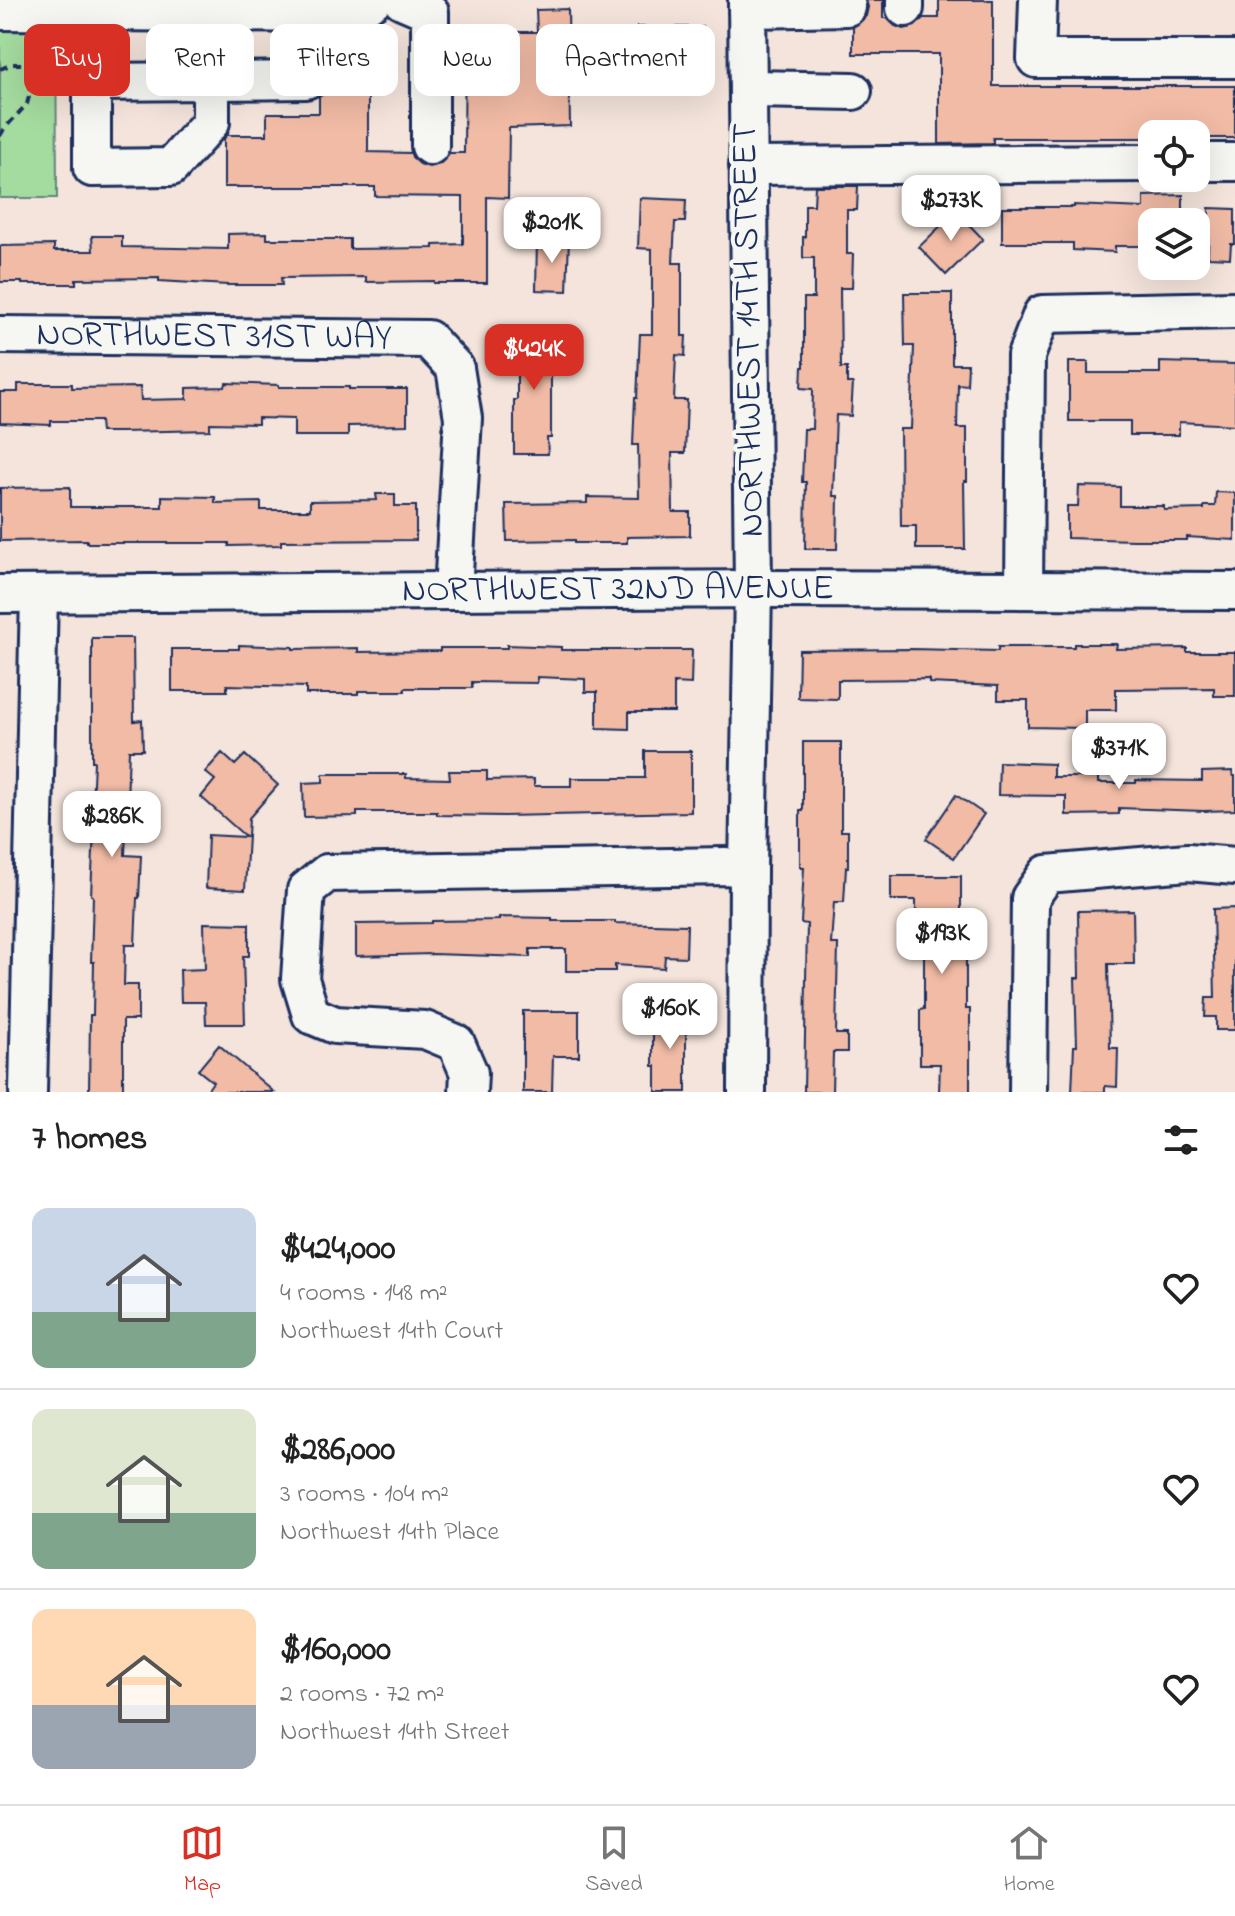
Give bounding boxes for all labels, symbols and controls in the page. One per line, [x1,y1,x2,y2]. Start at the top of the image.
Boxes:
chip: Buy [24,24,130,96]
chip: Rent [146,24,254,96]
chip: Filters [270,24,398,96]
chip: New [414,24,520,96]
chip: Apartment [536,24,715,96]
map controls [1138,120,1210,280]
button: locate [1138,120,1210,192]
street label: NORTHWEST 14TH STREET [720,122,780,538]
pin: $273K [895,175,1007,243]
text: $273K [920,182,982,220]
pin: $201K [496,197,608,265]
text: $201K [522,204,582,242]
button: layers [1138,208,1210,280]
street label: NORTHWEST 31ST WAY [36,309,392,365]
pin: $424K [478,324,590,392]
text: $424K [503,331,565,369]
street label: NORTHWEST 32ND AVENUE [402,562,834,618]
pin: $371K [1063,723,1175,791]
text: $371K [1090,730,1148,768]
pin: $286K [56,791,168,859]
text: $286K [81,798,143,836]
pin: $193K [886,908,998,976]
text: $193K [914,915,970,953]
pin: $160K [614,983,726,1051]
text: $160K [640,990,700,1028]
text: 7 homes [32,1115,147,1165]
icon: filters [1159,1118,1203,1162]
text: $424,000 [280,1225,395,1275]
icon: home [96,1240,192,1336]
icon: heart [1159,1266,1203,1310]
text: 4 rooms · 148 m² [280,1275,447,1313]
text: Northwest 14th Court [280,1313,503,1351]
text: $286,000 [280,1426,395,1476]
icon: home [96,1441,192,1537]
icon: heart [1159,1467,1203,1511]
text: 3 rooms · 104 m² [280,1476,449,1514]
text: Northwest 14th Place [280,1514,499,1552]
text: $160,000 [280,1626,391,1676]
icon: home [96,1641,192,1737]
icon: heart [1159,1667,1203,1711]
text: 2 rooms · 72 m² [280,1676,445,1714]
text: Northwest 14th Street [280,1714,509,1752]
tab: Map [180,1821,224,1901]
tab: Saved [585,1821,643,1901]
tab: Home [1003,1821,1055,1901]

